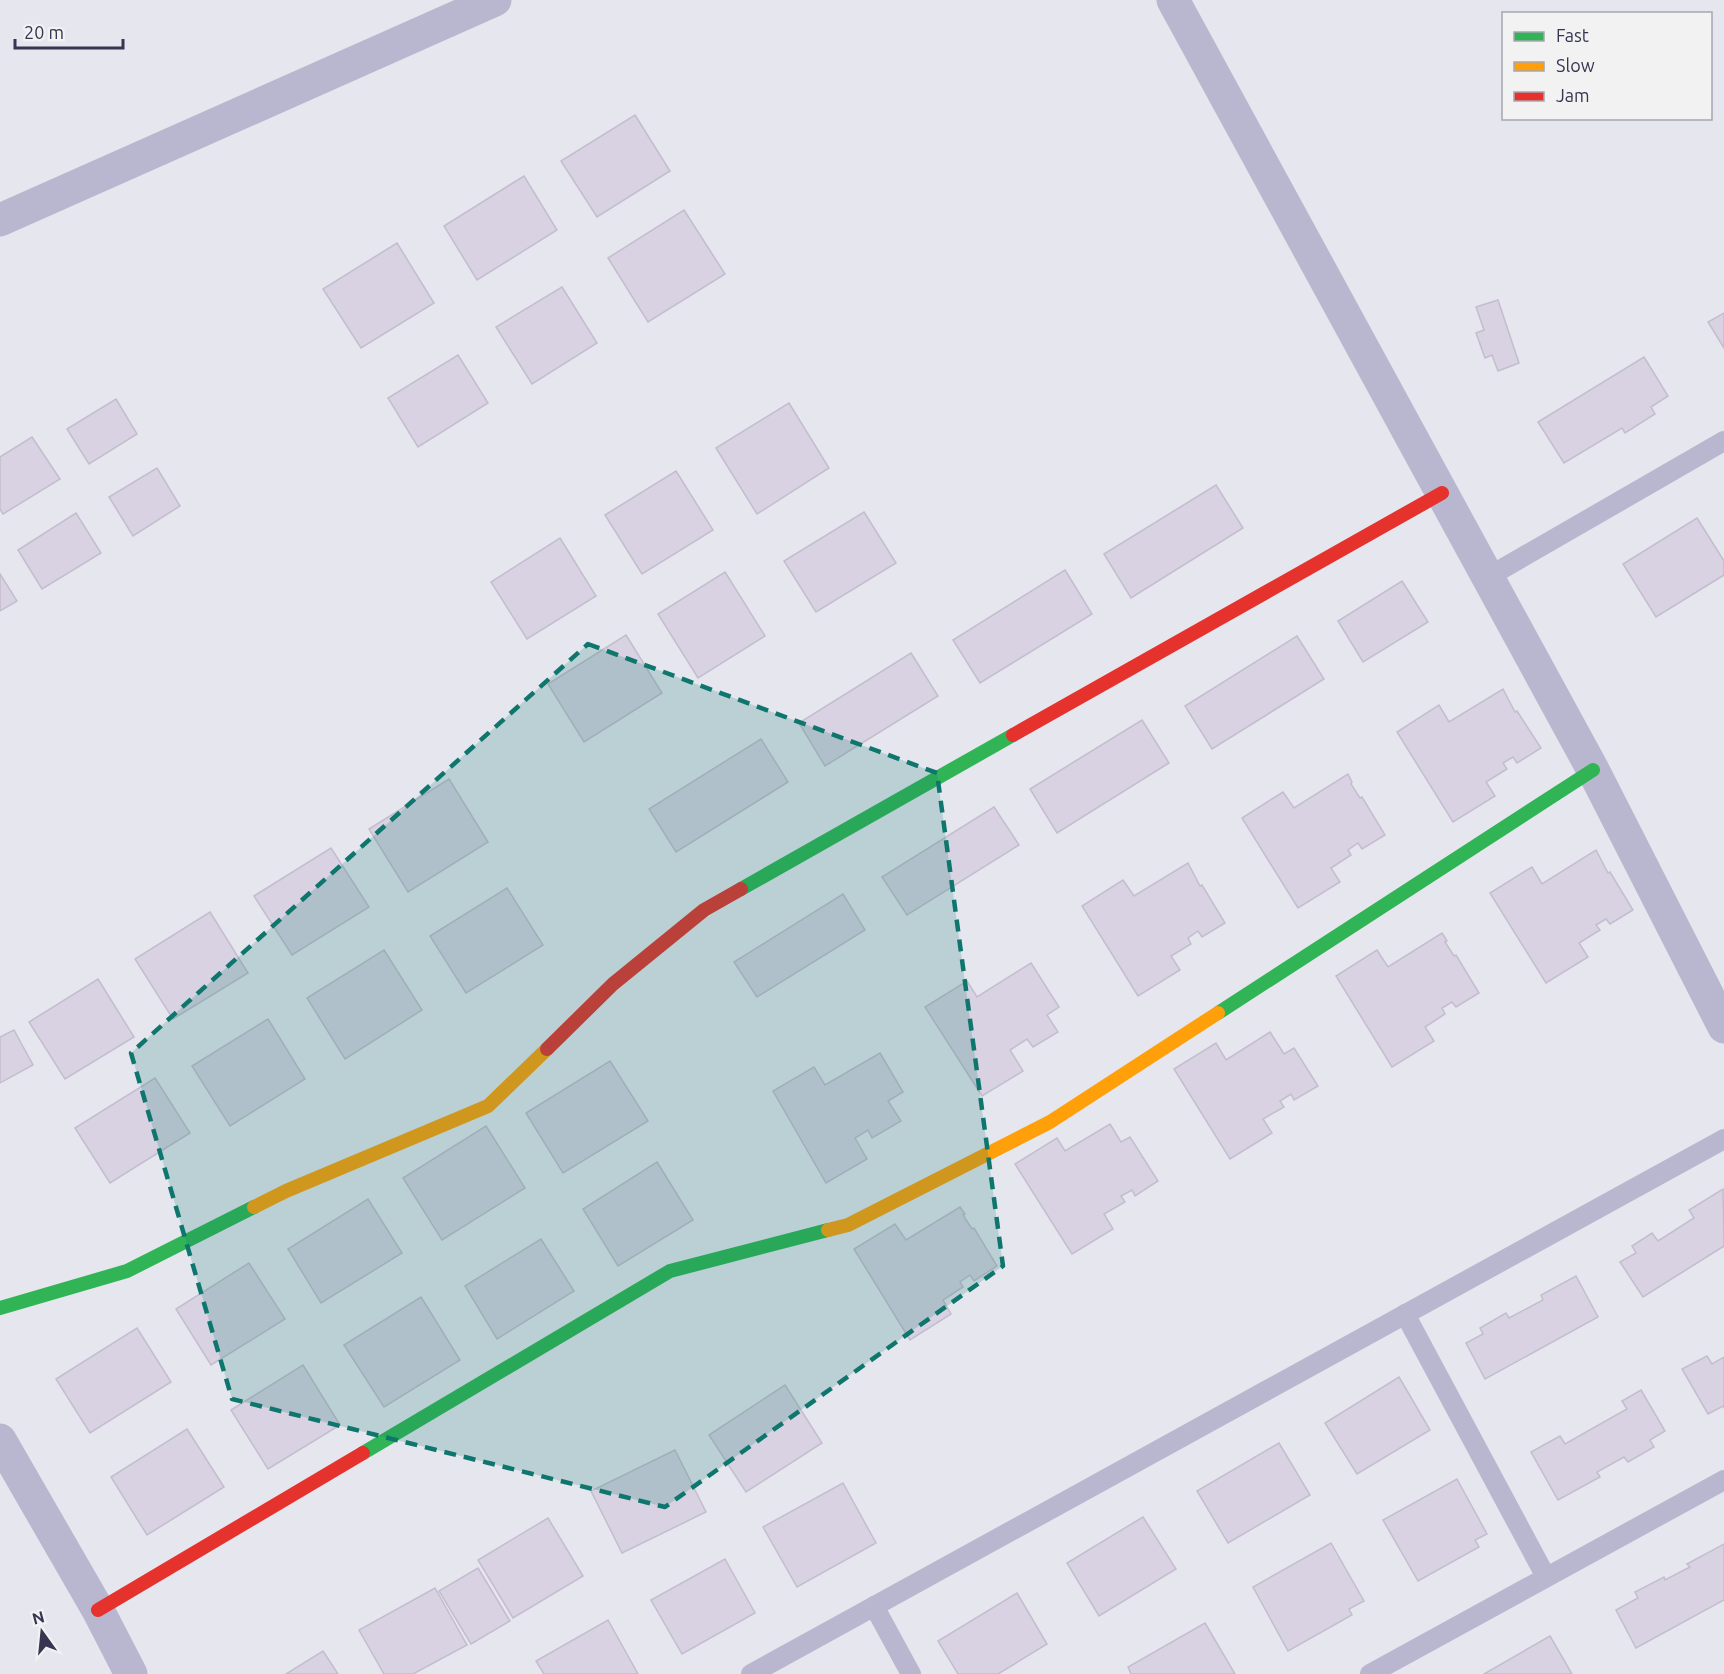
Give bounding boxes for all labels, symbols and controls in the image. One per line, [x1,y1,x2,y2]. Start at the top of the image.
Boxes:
scale bar [15,12,123,50]
legend [1502,12,1712,120]
text: 20 m [24,22,64,42]
text: Fast [1556,25,1589,45]
text: Slow [1556,55,1595,75]
text: Jam [1556,85,1590,105]
north arrow [12,1602,72,1662]
text: N [30,1607,46,1628]

